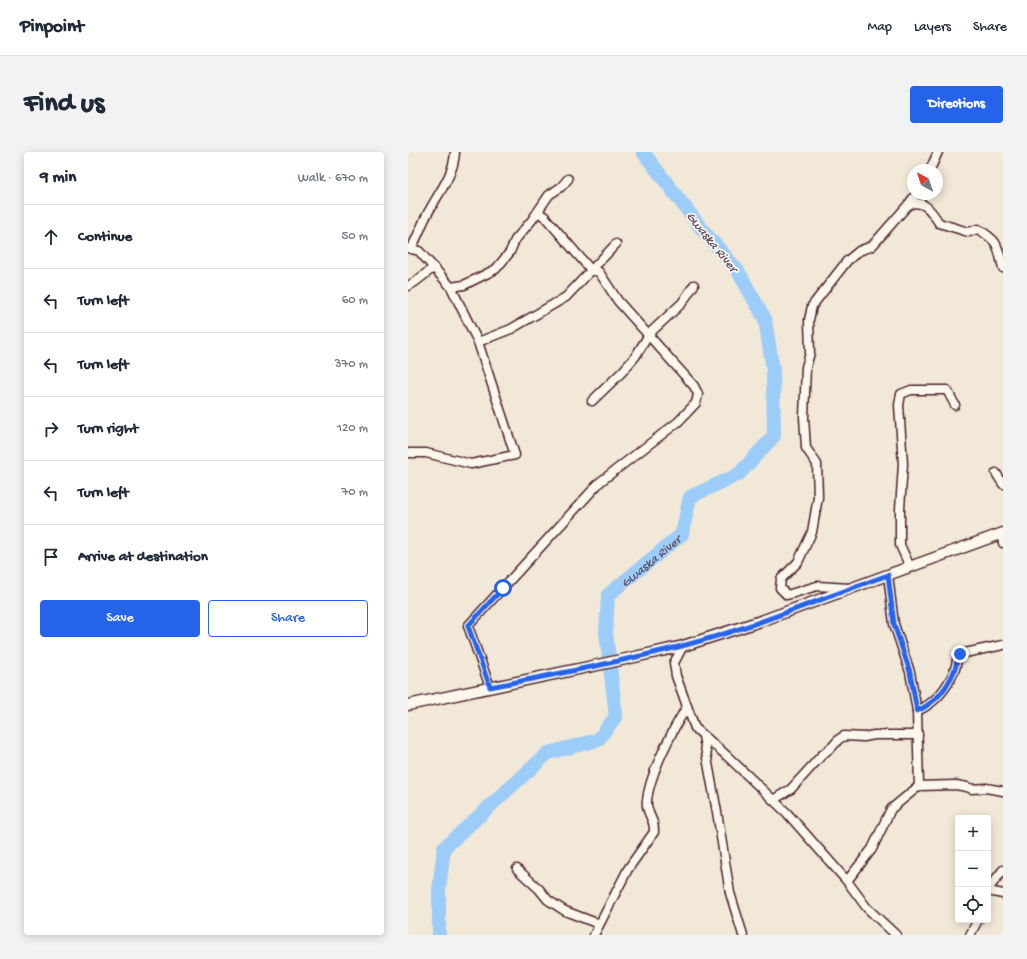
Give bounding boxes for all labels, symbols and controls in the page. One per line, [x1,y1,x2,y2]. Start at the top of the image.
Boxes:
text: Pinpoint [20,16,84,39]
text: Map [868,19,892,36]
text: Layers [914,19,951,36]
text: Share [973,19,1007,36]
button: Directions [910,86,1003,123]
text: Find us [24,88,104,121]
north arrow [907,164,943,200]
text: 9 min [40,168,76,188]
text: Walk · 670 m [298,171,368,186]
water label: Gwaska River [682,209,741,278]
icon: ahead [40,226,62,248]
text: Continue [78,228,132,246]
text: 50 m [341,229,368,244]
icon: left [40,290,62,312]
text: Turn left [78,292,129,310]
text: 60 m [342,293,368,308]
icon: left [40,354,62,376]
text: Turn left [78,356,129,374]
text: 370 m [335,357,368,372]
icon: right [40,418,62,440]
text: Turn right [78,420,138,438]
text: 120 m [337,421,368,436]
icon: left [40,482,62,504]
text: Turn left [78,484,129,502]
text: 70 m [342,485,368,500]
water label: Gwaska River [619,532,686,591]
icon: arrive [40,546,62,568]
text: Arrive at destination [78,548,208,566]
route start [494,579,512,597]
button: Save [40,600,200,637]
button: Share [208,600,368,637]
route end [951,645,969,663]
map controls [955,815,991,923]
button: + [955,815,991,851]
button: − [955,851,991,887]
button: locate [955,887,991,923]

